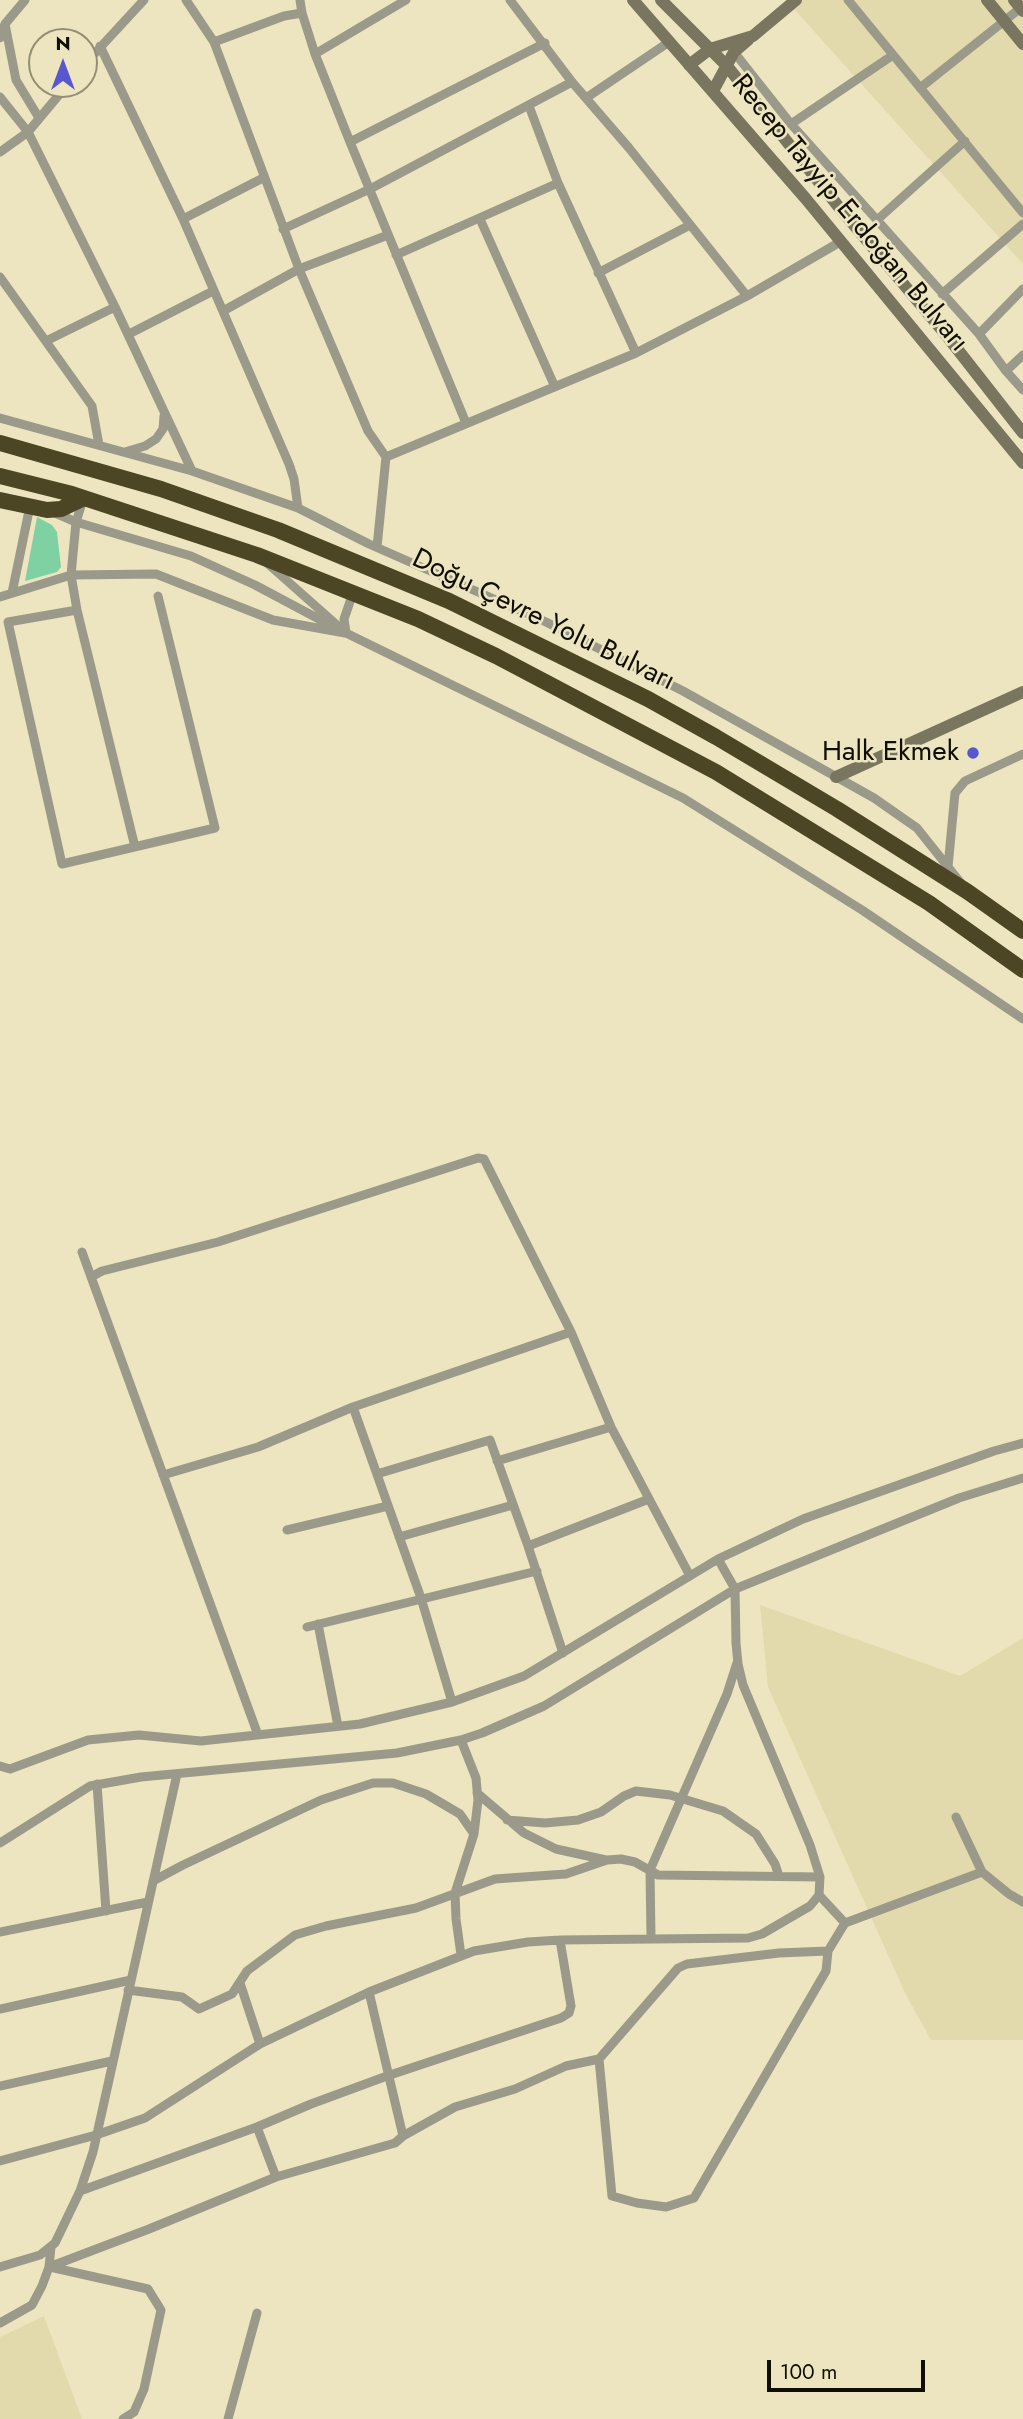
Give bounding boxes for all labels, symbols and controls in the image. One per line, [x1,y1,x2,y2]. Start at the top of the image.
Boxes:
north arrow [28,28,98,98]
text: N [55,30,71,57]
street label: Recep Tayyip Erdoğan Bulvarı [723,69,975,359]
street label: Doğu Çevre Yolu Bulvarı [406,543,680,699]
place label: Halk Ekmek [822,736,959,770]
marker: Halk Ekmek [965,745,981,761]
scale bar [771,2346,928,2390]
text: 100 m [780,2357,837,2387]

